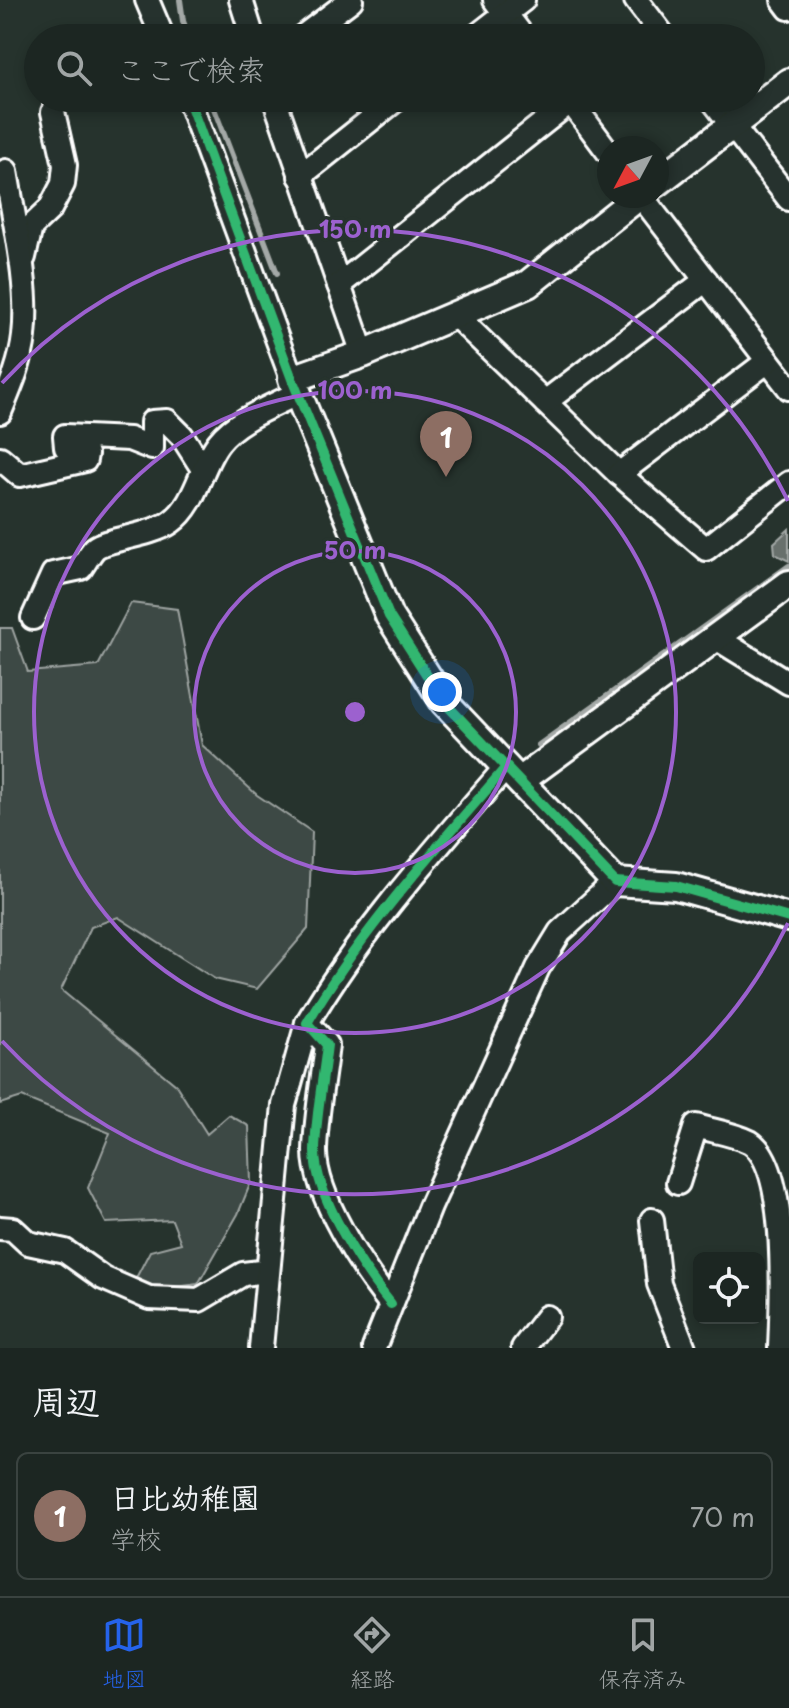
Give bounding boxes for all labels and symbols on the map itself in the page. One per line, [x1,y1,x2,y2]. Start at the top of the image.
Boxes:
north arrow [597,136,669,208]
text: 150 m [319,210,391,246]
text: 100 m [318,371,392,407]
pin: 1 [420,411,472,477]
text: 50 m [324,531,386,567]
your location [422,672,462,712]
centre of rings [341,698,369,726]

